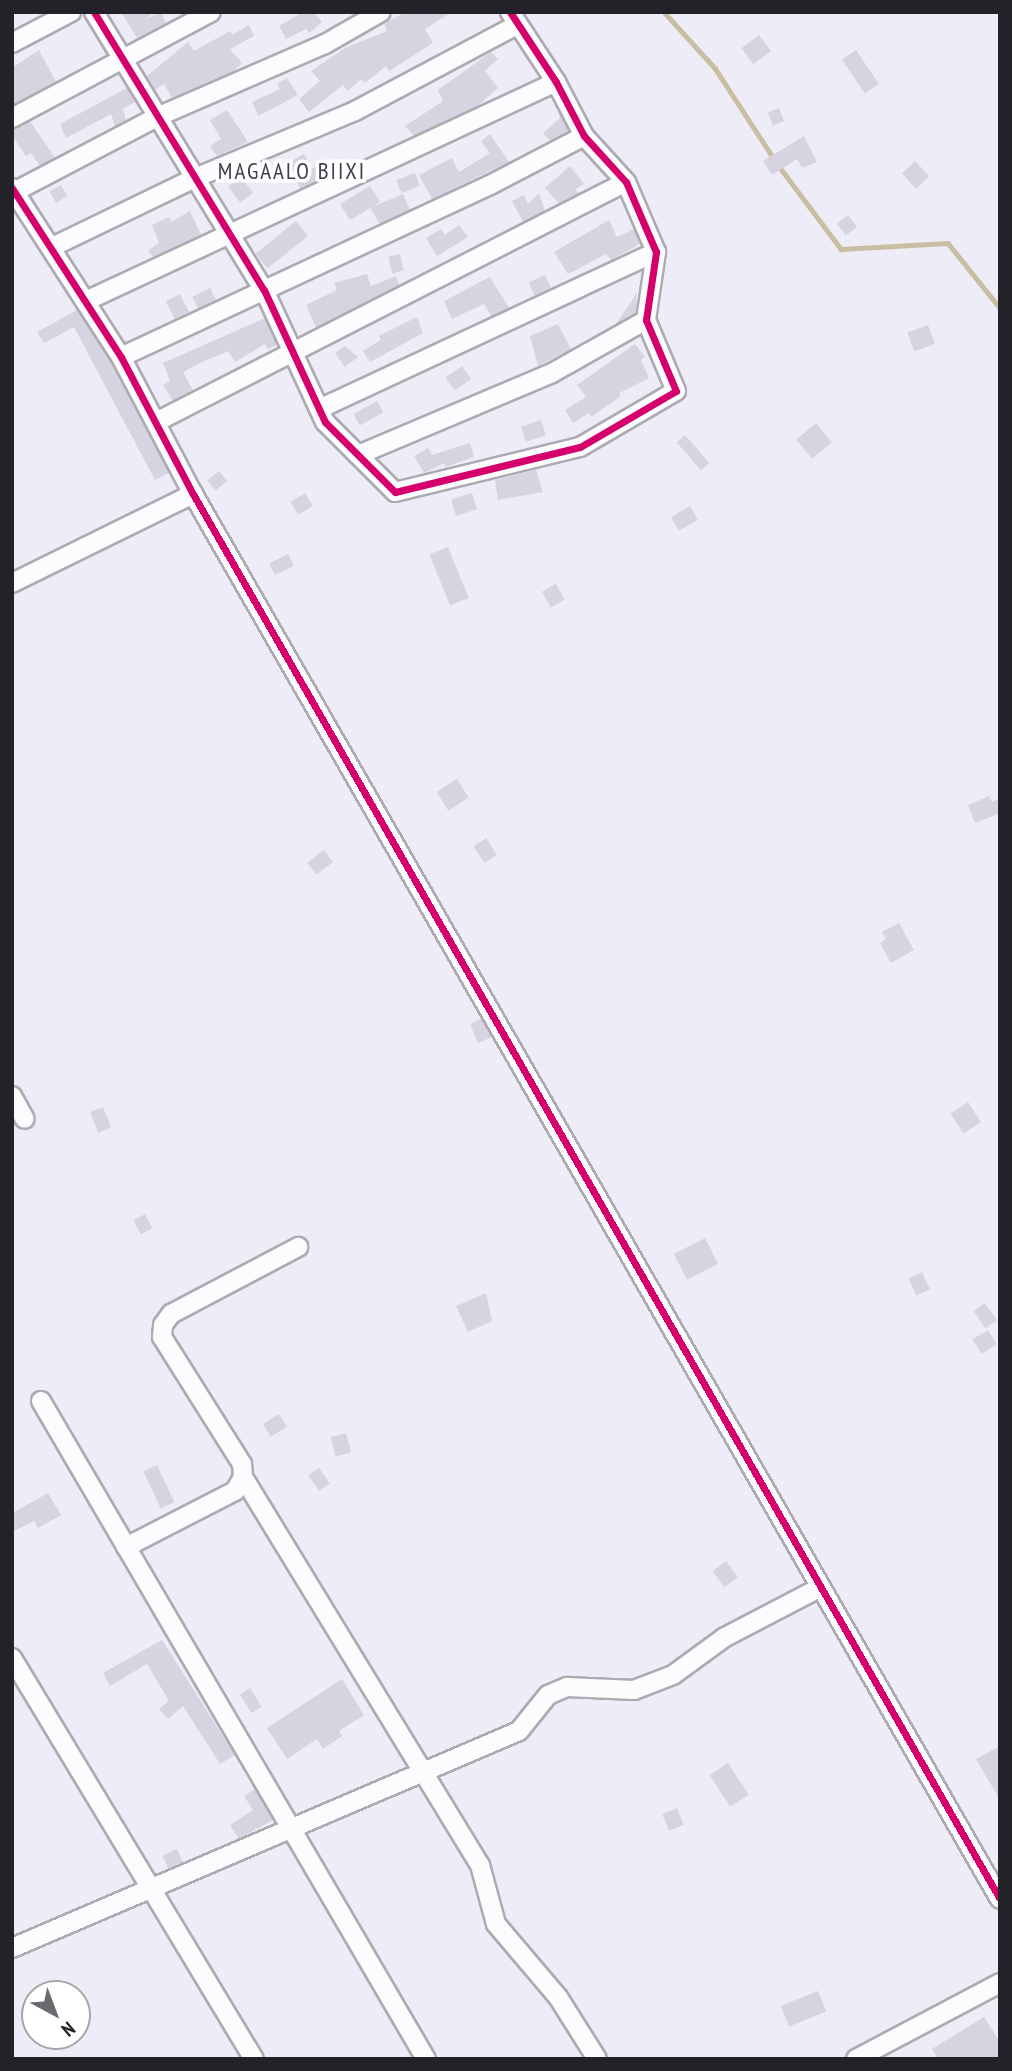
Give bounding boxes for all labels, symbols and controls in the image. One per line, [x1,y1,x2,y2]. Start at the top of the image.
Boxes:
district label: MAGAALO BIIXI [219,157,365,185]
north arrow [21,1980,91,2050]
text: N [57,2017,80,2042]

